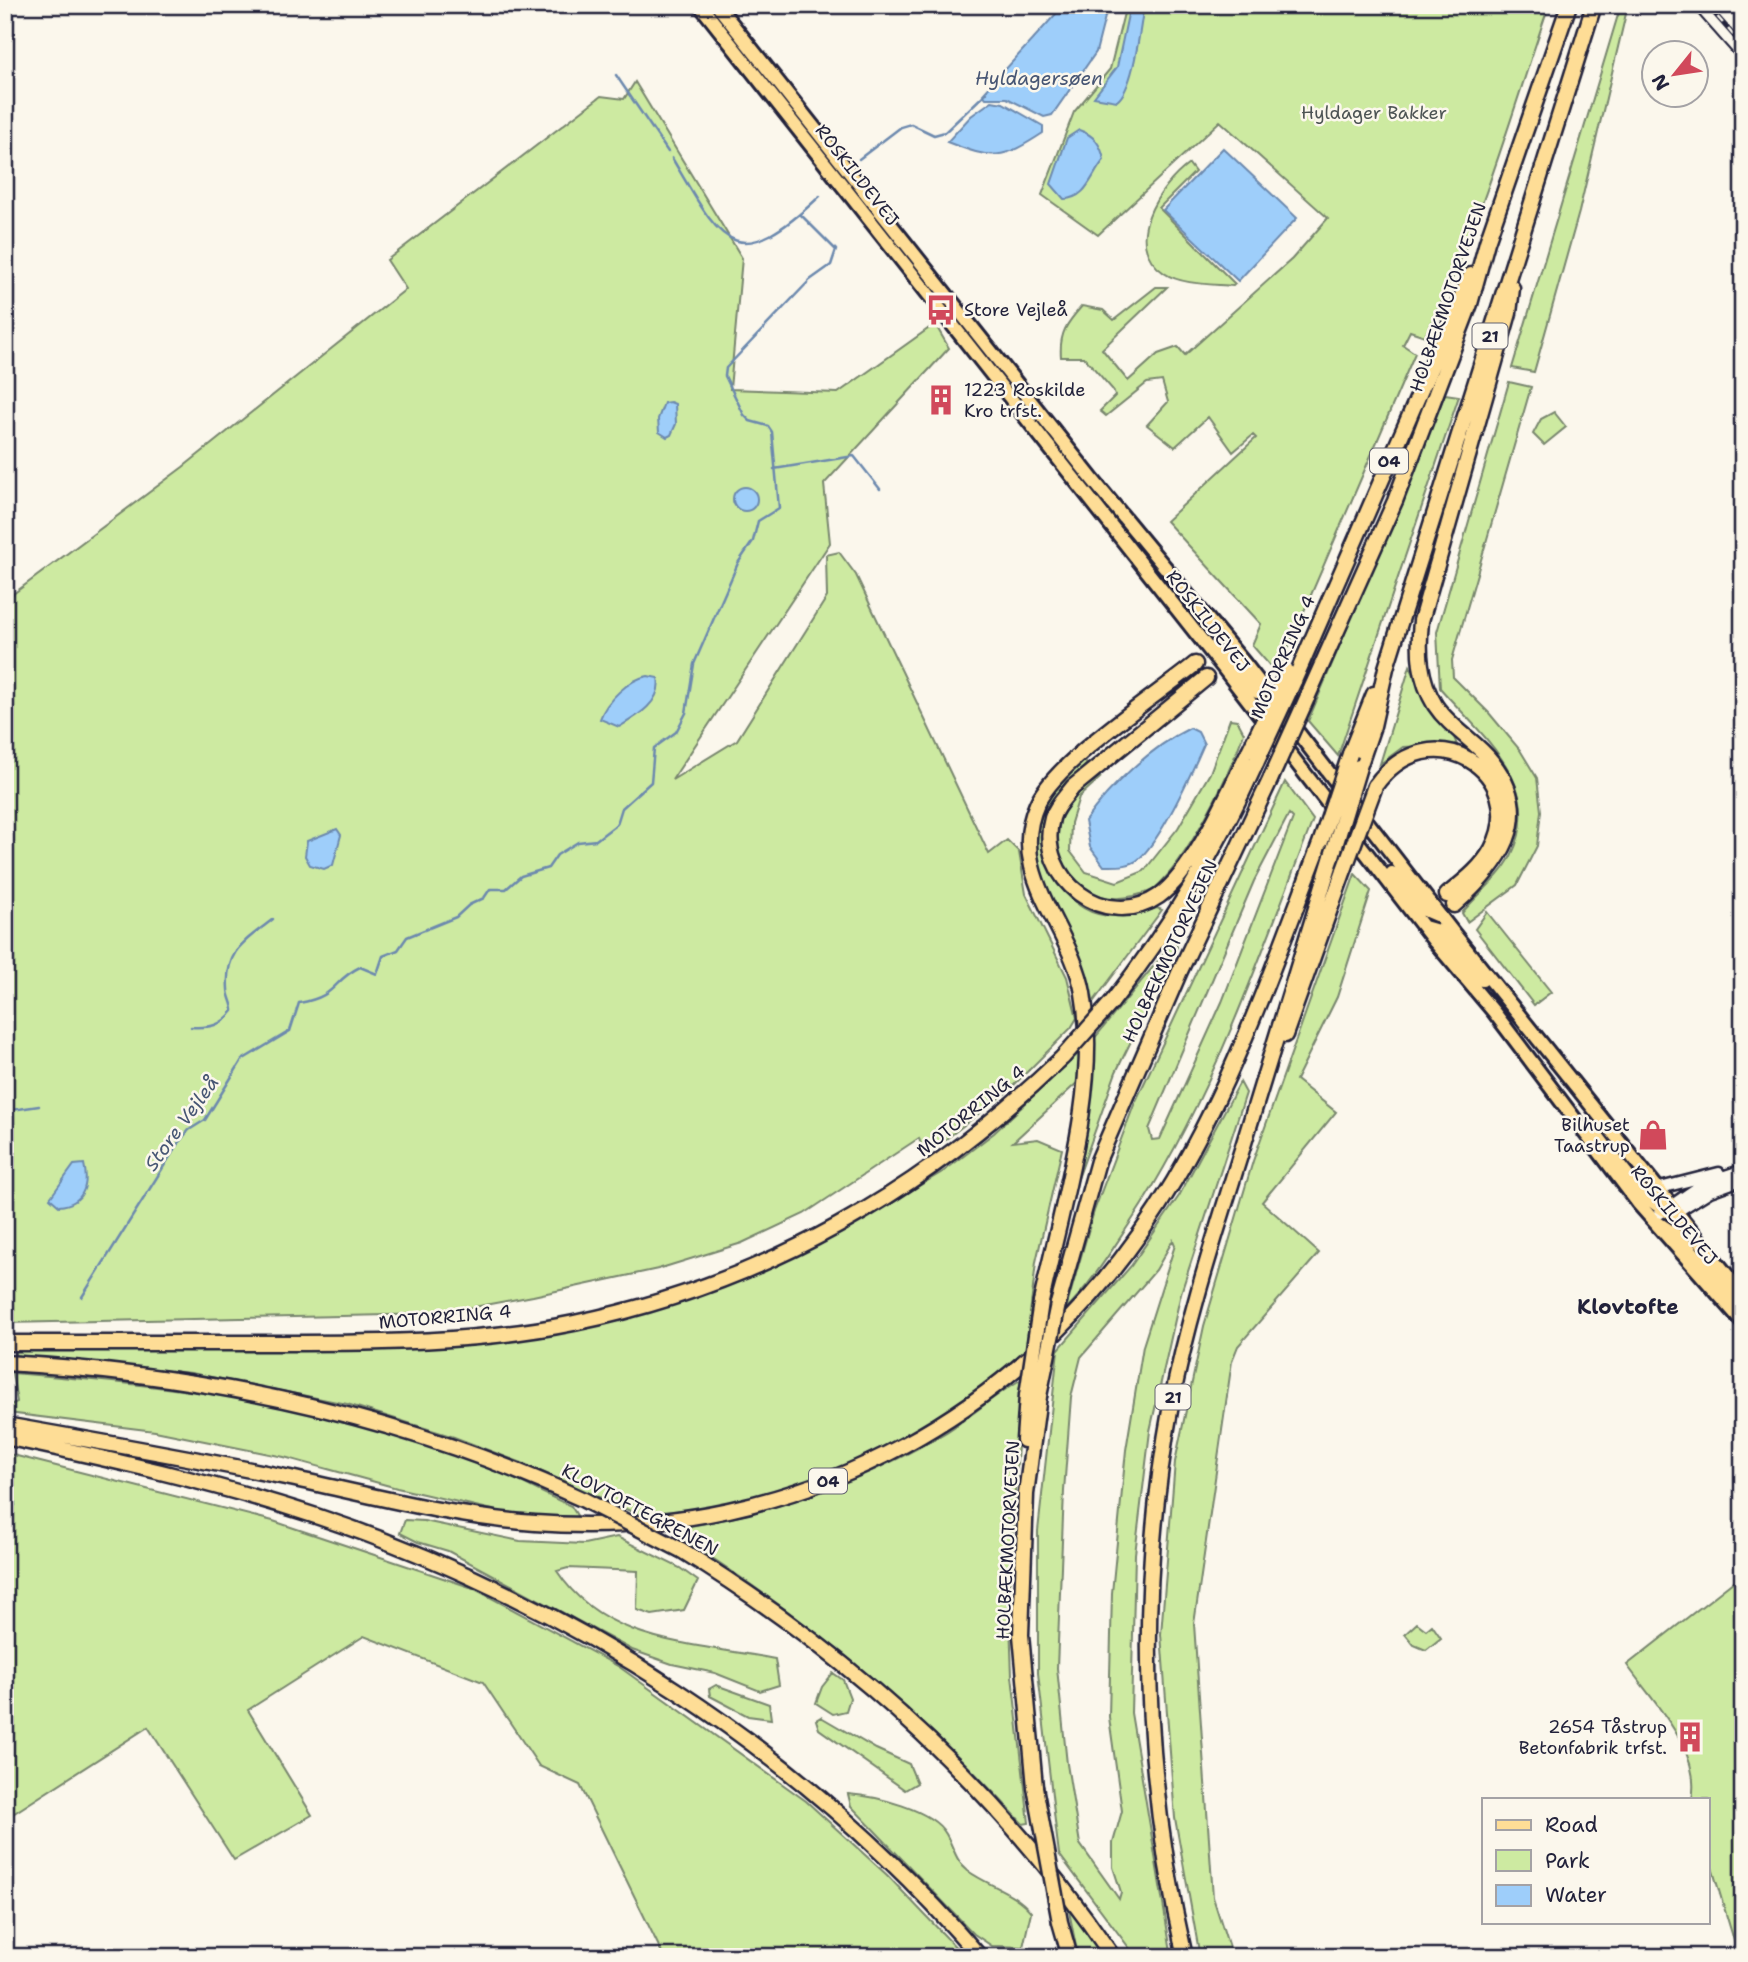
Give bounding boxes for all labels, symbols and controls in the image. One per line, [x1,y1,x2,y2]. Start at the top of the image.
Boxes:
north arrow [1640,38,1710,108]
water label: Hyldagersøen [975,66,1103,91]
text: N [1646,69,1675,95]
park label: Hyldager Bakker [1301,101,1447,125]
street label: ROSKILDEVEJ [810,119,904,231]
street label: HOLBÆKMOTORVEJEN [1404,199,1492,395]
bus stop icon: Store Vejleå [924,293,958,327]
place label: Store Vejleå [964,298,1068,322]
road number: 21 [1472,324,1508,348]
place label: 1223 Roskilde Kro trfst. [964,378,1085,423]
building icon: 1223 Roskilde Kro trfst. [924,383,958,417]
road number: O4 [1370,448,1408,474]
street label: ROSKILDEVEJ [1161,565,1255,677]
street label: MOTORRING 4 [1245,591,1321,723]
street label: HOLBÆKMOTORVEJEN [1117,856,1223,1046]
street label: MOTORRING 4 [912,1060,1030,1162]
water label: Store Vejleå [139,1071,224,1176]
place label: Bilhuset Taastrup [1554,1113,1630,1158]
shop icon: Bilhuset Taastrup [1636,1118,1670,1152]
street label: ROSKILDEVEJ [1625,1160,1723,1270]
district label: Klovtofte [1577,1293,1679,1321]
street label: MOTORRING 4 [378,1299,512,1335]
road number: 21 [1156,1385,1190,1410]
street label: HOLBÆKMOTORVEJEN [991,1440,1025,1640]
street label: KLOVTOFTEGRENEN [557,1458,723,1562]
road number: O4 [809,1469,847,1494]
place label: 2654 Tåstrup Betonfabrik trfst. [1519,1715,1667,1760]
building icon: 2654 Tåstrup Betonfabrik trfst. [1673,1720,1707,1754]
legend [1482,1798,1710,1924]
text: Road [1545,1811,1598,1839]
text: Park [1545,1847,1590,1875]
text: Water [1545,1881,1607,1909]

